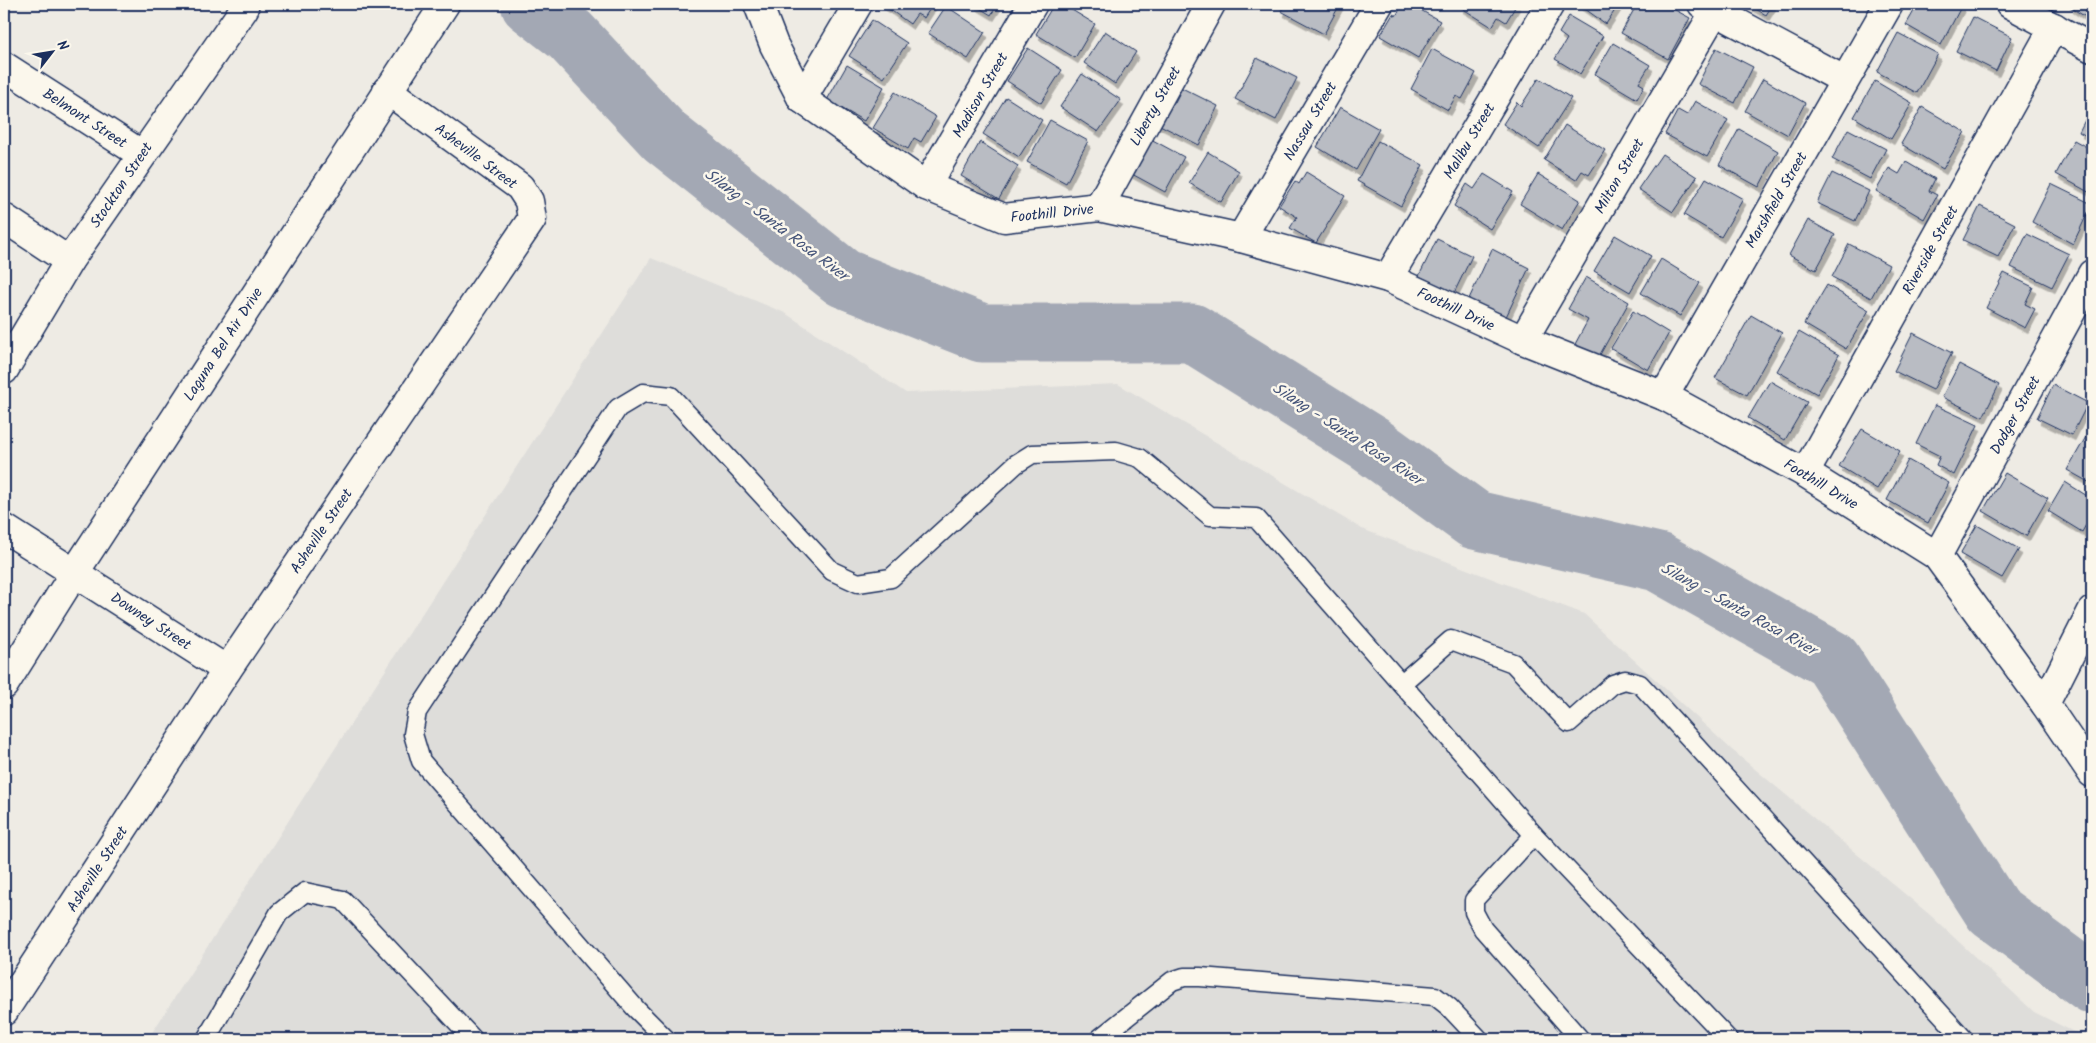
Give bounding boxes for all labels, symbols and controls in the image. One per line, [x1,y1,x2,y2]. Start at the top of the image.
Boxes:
north arrow [28,28,78,78]
text: N [51,36,74,55]
street label: Madison Street [947,48,1015,143]
street label: Liberty Street [1124,62,1188,151]
street label: Nassau Street [1278,77,1344,166]
street label: Belmont Street [37,82,132,155]
street label: Malibu Street [1438,99,1502,184]
street label: Asheville Street [429,118,522,196]
street label: Milton Street [1589,134,1651,219]
street label: Stockton Street [84,138,160,233]
street label: Marshfield Street [1739,148,1814,253]
water label: Silang - Santa Rosa River [699,163,856,290]
street label: Foothill Drive [1009,198,1095,230]
street label: Riverside Street [1896,201,1965,299]
street label: Foothill Drive [1413,281,1499,339]
street label: Laguna Bel Air Drive [178,283,270,406]
street label: Dodger Street [1984,372,2048,459]
water label: Silang - Santa Rosa River [1267,376,1430,494]
street label: Foothill Drive [1779,453,1863,517]
street label: Asheville Street [284,484,359,579]
water label: Silang - Santa Rosa River [1656,556,1824,664]
street label: Downey Street [105,587,196,657]
street label: Asheville Street [61,822,135,917]

